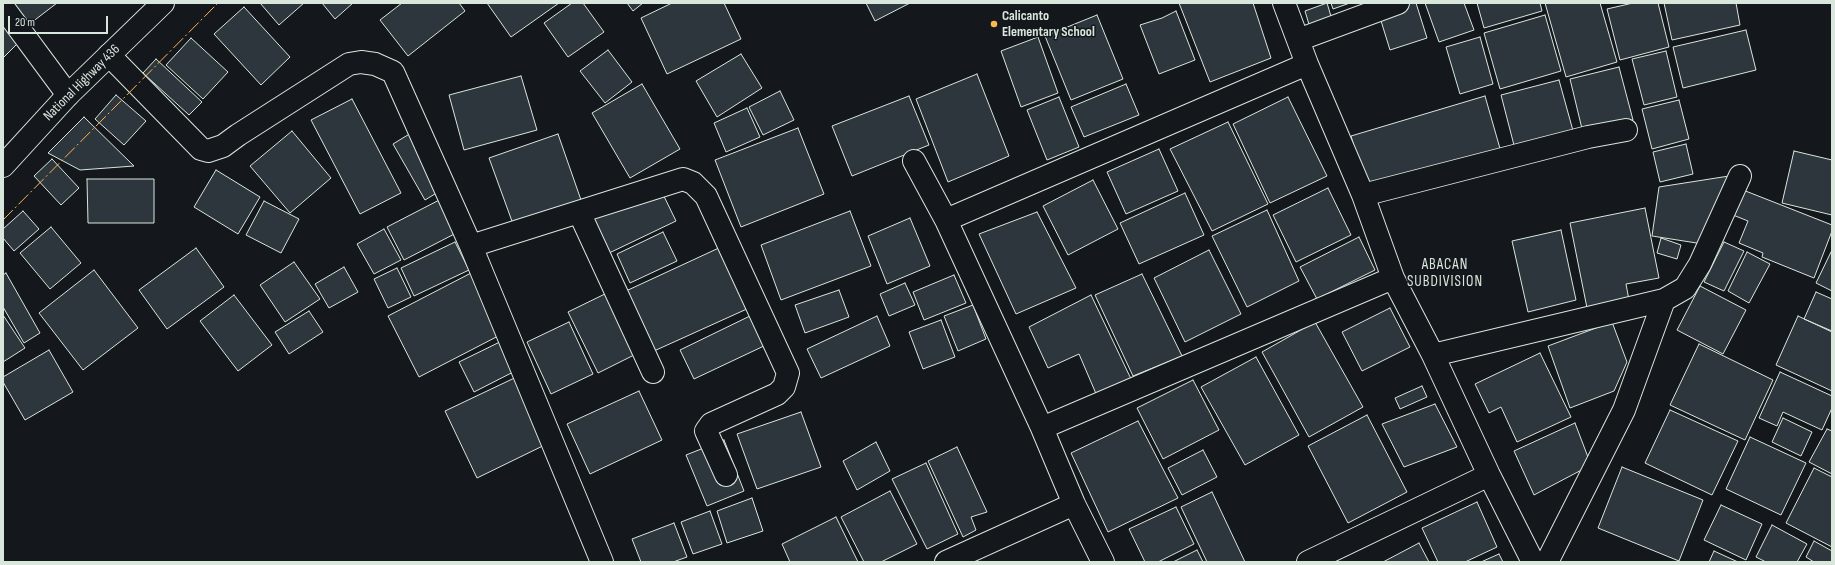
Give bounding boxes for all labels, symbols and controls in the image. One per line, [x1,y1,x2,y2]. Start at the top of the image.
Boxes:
scale bar [10,8,110,34]
place label: Calicanto Elementary School [1002,8,1095,40]
text: 20 m [15,15,35,30]
marker: Calicanto Elementary School [989,19,999,29]
street label: National Highway 436 [40,41,124,125]
district label: ABACAN SUBDIVISION [1407,256,1483,291]

